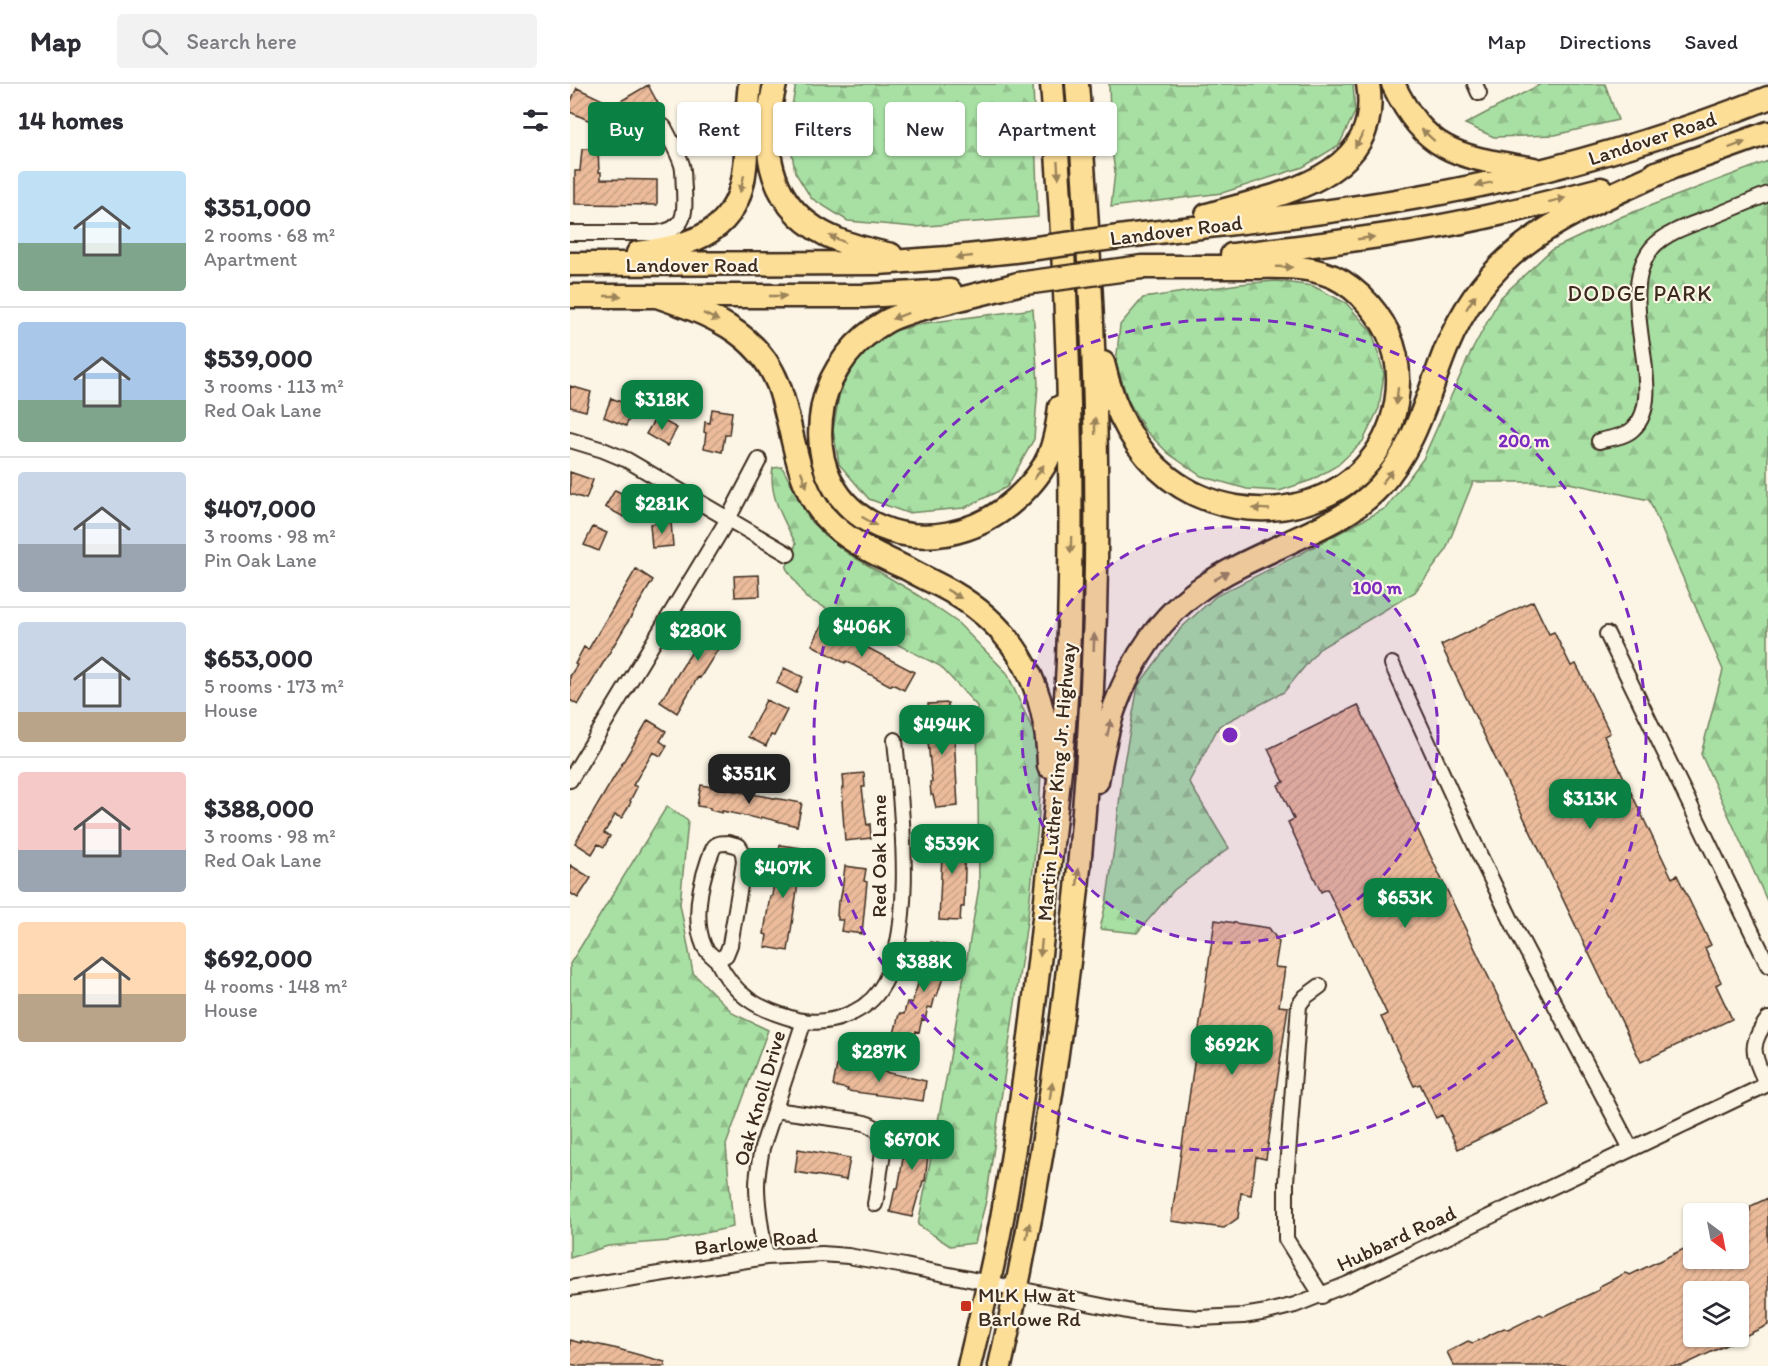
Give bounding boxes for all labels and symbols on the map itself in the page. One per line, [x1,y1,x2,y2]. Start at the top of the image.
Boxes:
street label: Landover Road [1585,106,1719,170]
one-way arrow [1420,128,1435,142]
one-way arrow [1354,132,1364,149]
one-way arrow [1729,139,1747,149]
one-way arrow [1053,161,1062,180]
one-way arrow [736,175,746,193]
one-way arrow [1475,180,1494,189]
one-way arrow [1548,194,1567,204]
street label: Landover Road [1108,209,1244,251]
one-way arrow [1357,233,1376,242]
one-way arrow [828,234,846,243]
street label: Landover Road [625,252,759,277]
one-way arrow [954,252,973,262]
one-way arrow [1275,263,1294,272]
district label: DODGE PARK [1567,280,1713,307]
one-way arrow [604,291,623,301]
one-way arrow [769,291,788,301]
one-way arrow [1465,294,1476,310]
one-way arrow [891,311,909,321]
one-way arrow [703,312,720,321]
pin: $318K [620,380,704,431]
one-way arrow [1392,387,1401,406]
one-way arrow [1091,416,1100,435]
text: 200 m [1499,430,1550,452]
one-way arrow [1033,465,1045,481]
one-way arrow [1381,469,1394,485]
one-way arrow [799,470,809,488]
pin: $281K [620,484,704,535]
one-way arrow [1251,504,1270,513]
one-way arrow [861,516,877,527]
one-way arrow [1066,535,1075,554]
one-way arrow [1213,570,1229,581]
text: 100 m [1352,577,1403,599]
one-way arrow [946,588,962,599]
pin: $406K [820,607,904,658]
pin: $280K [656,611,740,662]
one-way arrow [1089,632,1098,651]
street label: Martin Luther King Jr. Highway [1031,642,1081,922]
pin: $494K [900,705,984,756]
one-way arrow [1105,719,1114,738]
centre of rings [1220,725,1240,745]
pin: $351K [707,754,791,805]
pin: $313K [1548,779,1632,830]
street label: Red Oak Lane [866,794,891,918]
pin: $539K [910,824,994,875]
pin: $407K [741,848,825,899]
one-way arrow [1073,867,1083,886]
pin: $653K [1363,878,1447,929]
one-way arrow [1036,939,1046,958]
pin: $388K [882,942,966,993]
pin: $692K [1190,1025,1274,1076]
street label: Oak Knoll Drive [728,1027,790,1169]
pin: $287K [837,1032,921,1083]
one-way arrow [1047,1081,1056,1100]
pin: $670K [870,1120,954,1171]
street label: Hubbard Road [1332,1200,1460,1276]
north arrow [1683,1203,1749,1269]
one-way arrow [1024,1221,1033,1240]
street label: Barlowe Road [693,1222,819,1260]
place label: MLK Hw at Barlowe Rd [978,1282,1081,1331]
marker: MLK Hw at Barlowe Rd [959,1299,973,1313]

